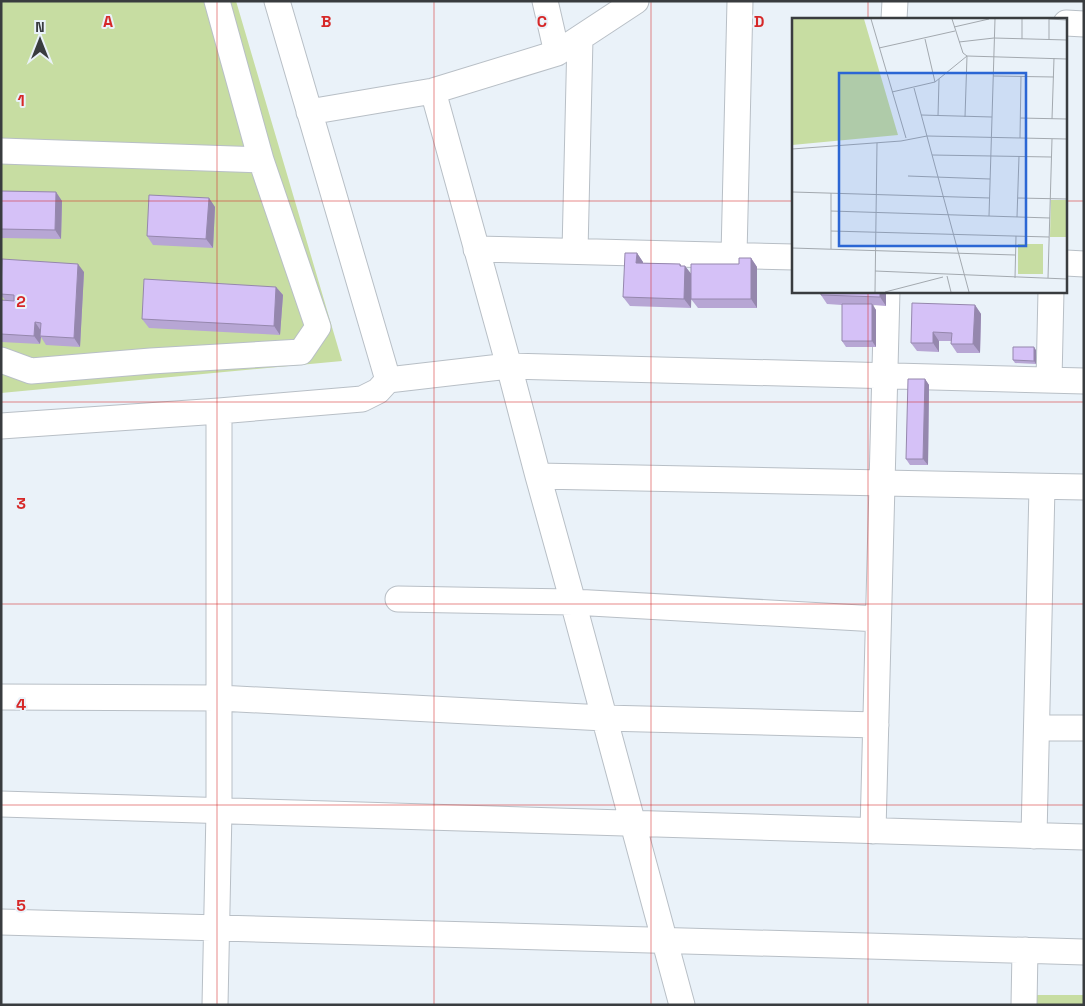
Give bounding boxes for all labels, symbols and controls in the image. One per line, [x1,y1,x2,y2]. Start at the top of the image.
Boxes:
text: A [103,11,113,32]
text: B [321,11,331,32]
text: C [537,11,547,32]
text: D [754,11,764,32]
north arrow [15,15,65,65]
text: N [35,18,45,36]
inset map [792,18,1068,292]
text: 1 [17,90,25,111]
text: 2 [16,291,26,312]
text: 3 [16,493,26,514]
text: 4 [16,694,26,715]
text: 5 [16,895,26,916]

